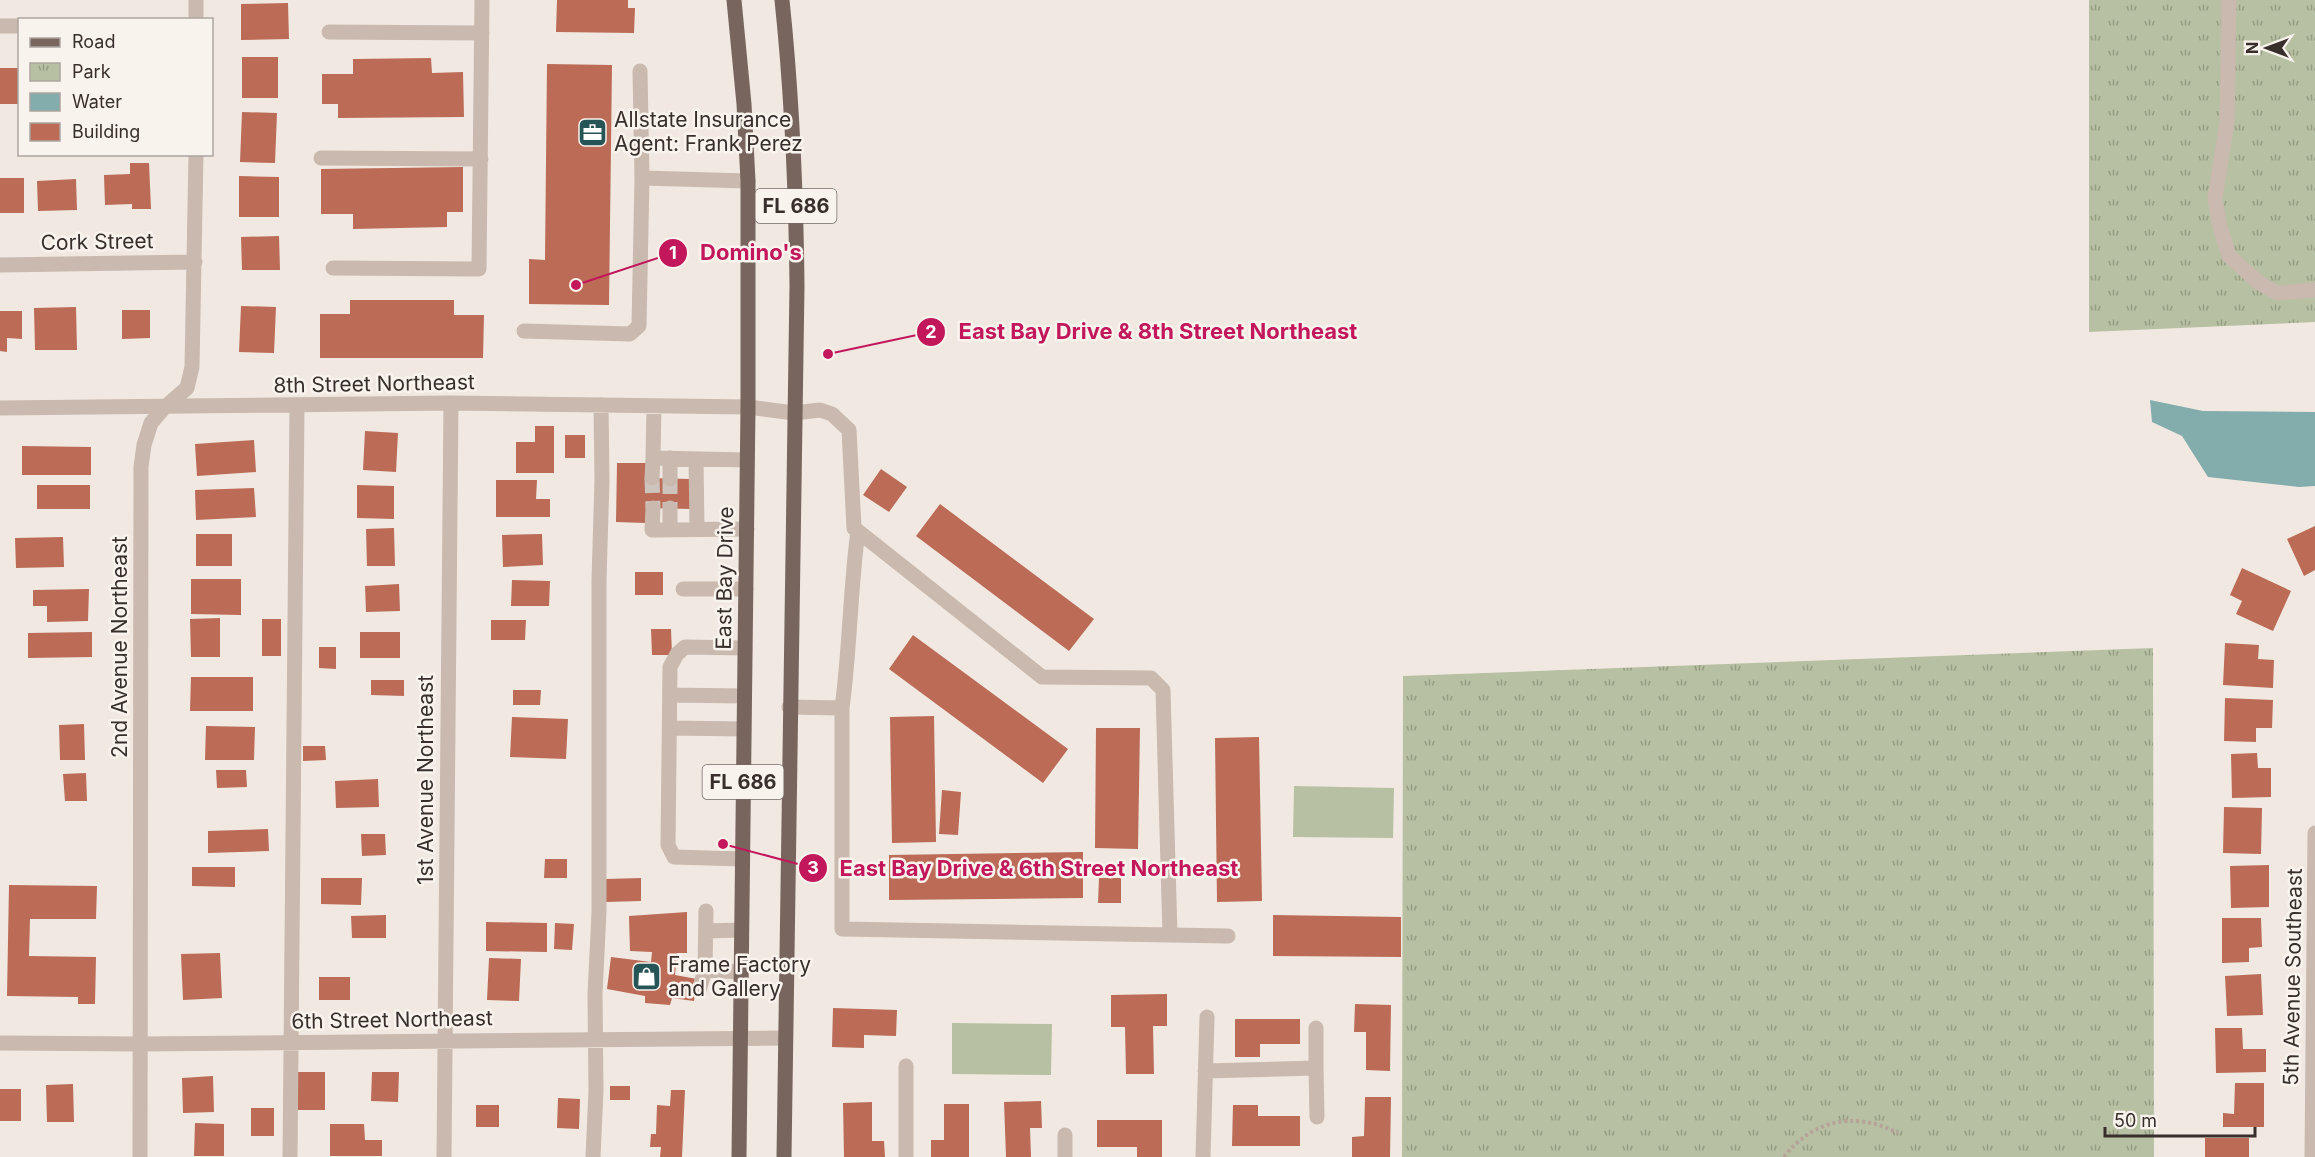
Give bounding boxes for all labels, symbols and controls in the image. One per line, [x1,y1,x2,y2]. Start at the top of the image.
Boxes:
legend [18,18,213,156]
north arrow [2237,18,2297,78]
text: Road [72,31,115,52]
text: N [2242,42,2262,54]
text: Park [72,61,111,82]
text: Water [72,91,122,112]
place label: Allstate Insurance Agent: Frank Perez [614,107,803,156]
office icon: Allstate Insurance Agent: Frank Perez [577,116,609,148]
text: Building [72,121,140,142]
road number: FL 686 [756,189,836,223]
street label: Cork Street [40,228,154,255]
callout: Domino's [658,233,814,273]
text: Domino's [700,239,802,265]
text: 1 [669,242,677,263]
callout: East Bay Drive & 8th Street Northeast [916,312,1369,352]
text: East Bay Drive & 8th Street Northeast [959,318,1357,344]
text: 2 [925,321,937,342]
street label: 8th Street Northeast [273,369,475,398]
street label: East Bay Drive [711,506,738,650]
street label: 2nd Avenue Northeast [107,536,132,758]
street label: 1st Avenue Northeast [413,675,438,885]
road number: FL 686 [702,765,783,799]
callout: East Bay Drive & 6th Street Northeast [798,848,1251,888]
text: East Bay Drive & 6th Street Northeast [840,855,1238,881]
text: 3 [807,857,819,878]
street label: 5th Avenue Southeast [2278,868,2307,1086]
place label: Frame Factory and Gallery [668,952,811,1001]
shop icon: Frame Factory and Gallery [631,961,663,993]
street label: 6th Street Northeast [291,1005,493,1034]
scale bar [2105,1100,2255,1138]
text: 50 m [2114,1110,2157,1131]

